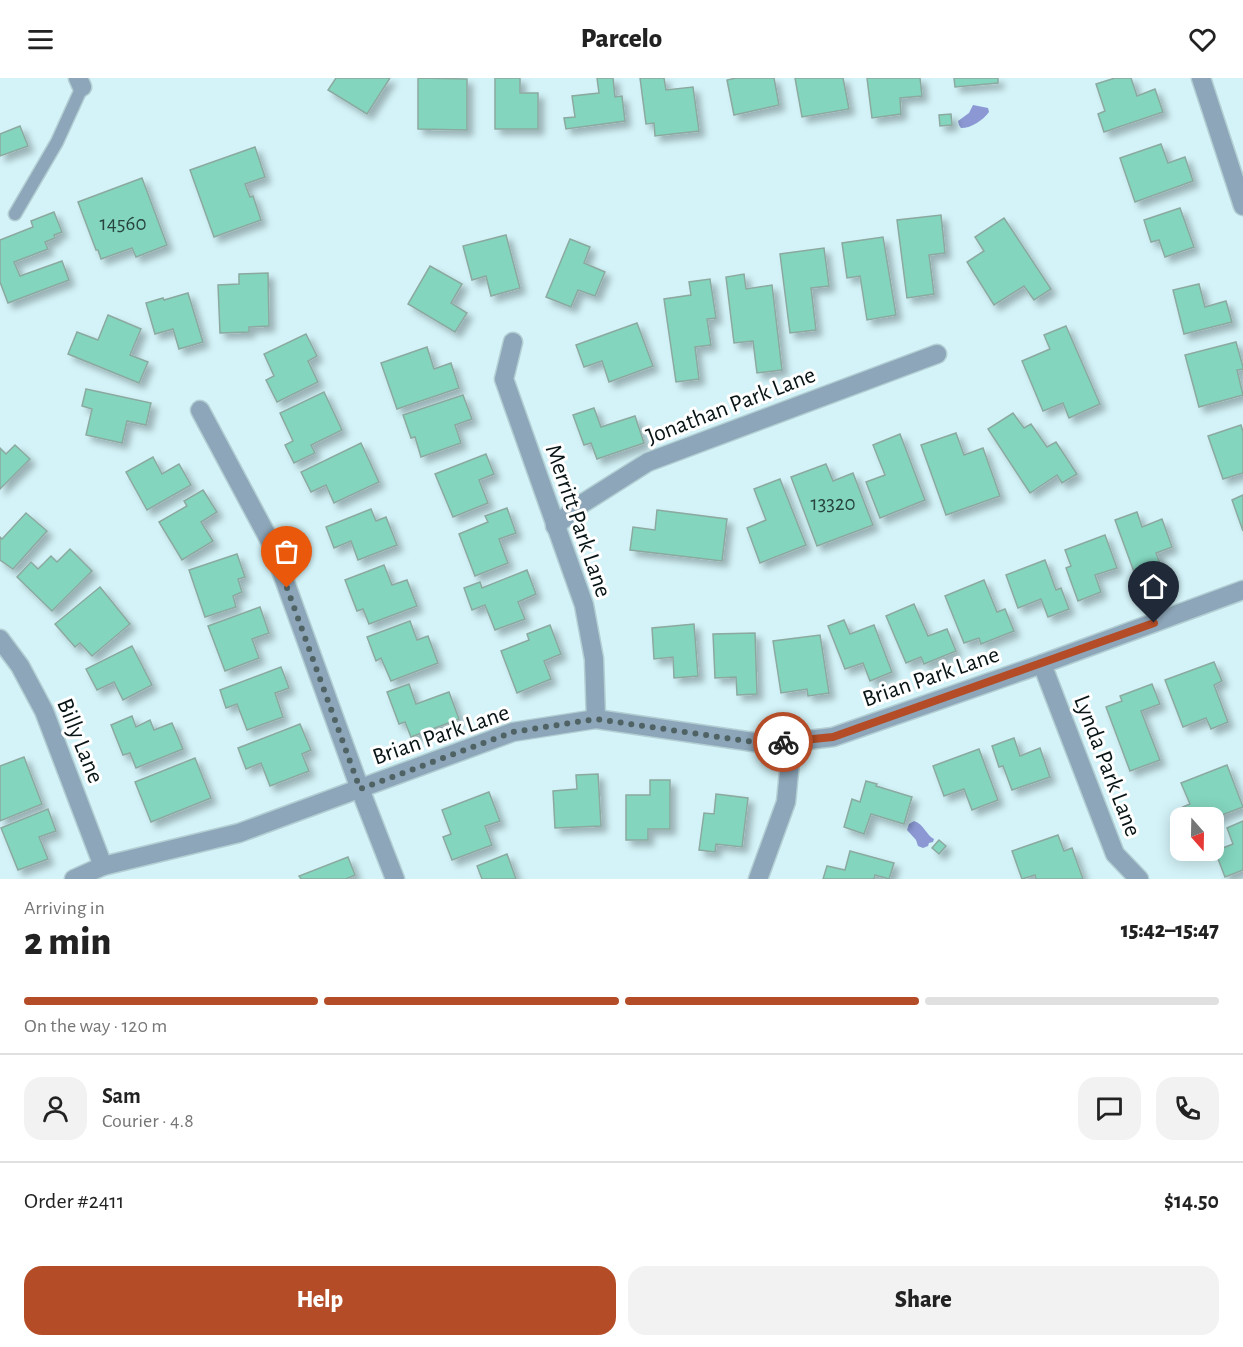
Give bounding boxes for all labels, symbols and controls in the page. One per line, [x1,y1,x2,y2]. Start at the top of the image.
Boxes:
icon: menu [24,23,57,56]
icon: heart [1186,23,1219,56]
text: Parcelo [581,25,662,52]
house number: 14560 [99,213,147,234]
street label: Jonathan Park Lane [643,363,819,449]
street label: Merritt Park Lane [541,442,615,600]
house number: 13320 [810,493,856,514]
pin [261,526,312,588]
icon: bag [270,535,303,568]
pin [1128,561,1179,623]
icon: home [1137,570,1170,603]
street label: Brian Park Lane [859,642,1003,712]
street label: Lynda Park Lane [1069,692,1145,840]
street label: Billy Lane [52,695,108,787]
street label: Brian Park Lane [369,700,513,770]
courier [753,712,813,772]
icon: bike [767,726,800,759]
north arrow [1170,807,1224,861]
map controls [1170,807,1224,861]
text: Arriving in [24,898,105,918]
text: 15:42–15:47 [1121,919,1219,941]
text: 2 min [24,923,111,962]
text: On the way · 120 m [24,1016,167,1036]
button: person [24,1077,87,1140]
button: chat [1078,1077,1141,1140]
button: phone [1156,1077,1219,1140]
text: Sam [102,1085,141,1107]
text: Courier · 4.8 [102,1111,194,1131]
text: Order #2411 [24,1190,124,1212]
text: $14.50 [1164,1190,1219,1212]
button: Help [24,1266,616,1335]
button: Share [628,1266,1219,1335]

